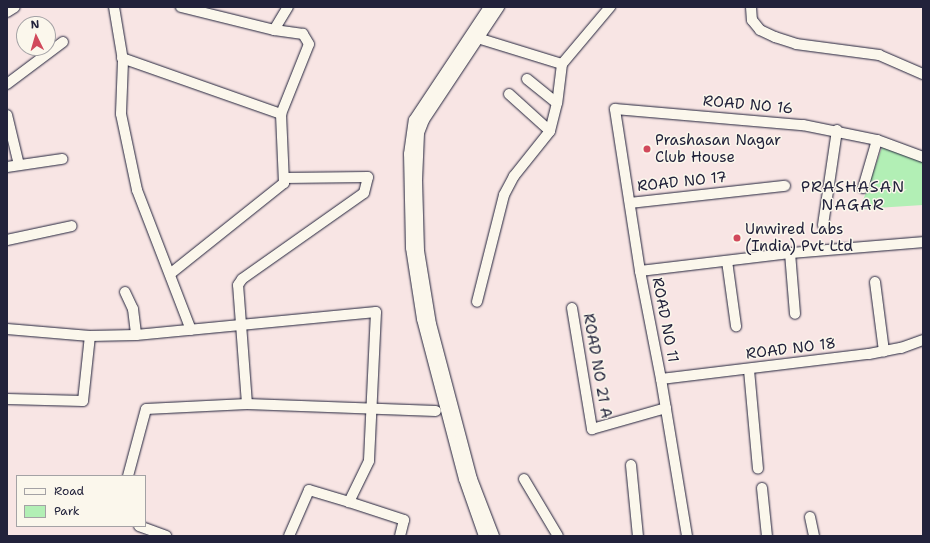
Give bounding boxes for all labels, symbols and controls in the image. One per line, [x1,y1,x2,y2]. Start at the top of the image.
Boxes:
north arrow [16,16,56,56]
text: N [30,17,40,32]
street label: ROAD NO 16 [702,92,794,118]
place label: Prashasan Nagar Club House [655,131,781,166]
marker: Prashasan Nagar Club House [642,144,652,154]
street label: ROAD NO 17 [636,168,728,196]
district label: PRASHASAN NAGAR [801,177,905,215]
place label: Unwired Labs (India) Pvt Ltd [745,220,853,255]
marker: Unwired Labs (India) Pvt Ltd [732,233,742,243]
street label: ROAD NO 11 [648,276,682,364]
street label: ROAD NO 21 A [579,312,615,420]
street label: ROAD NO 18 [745,335,837,363]
legend [16,475,146,527]
text: Road [54,483,84,499]
text: Park [54,503,80,519]

